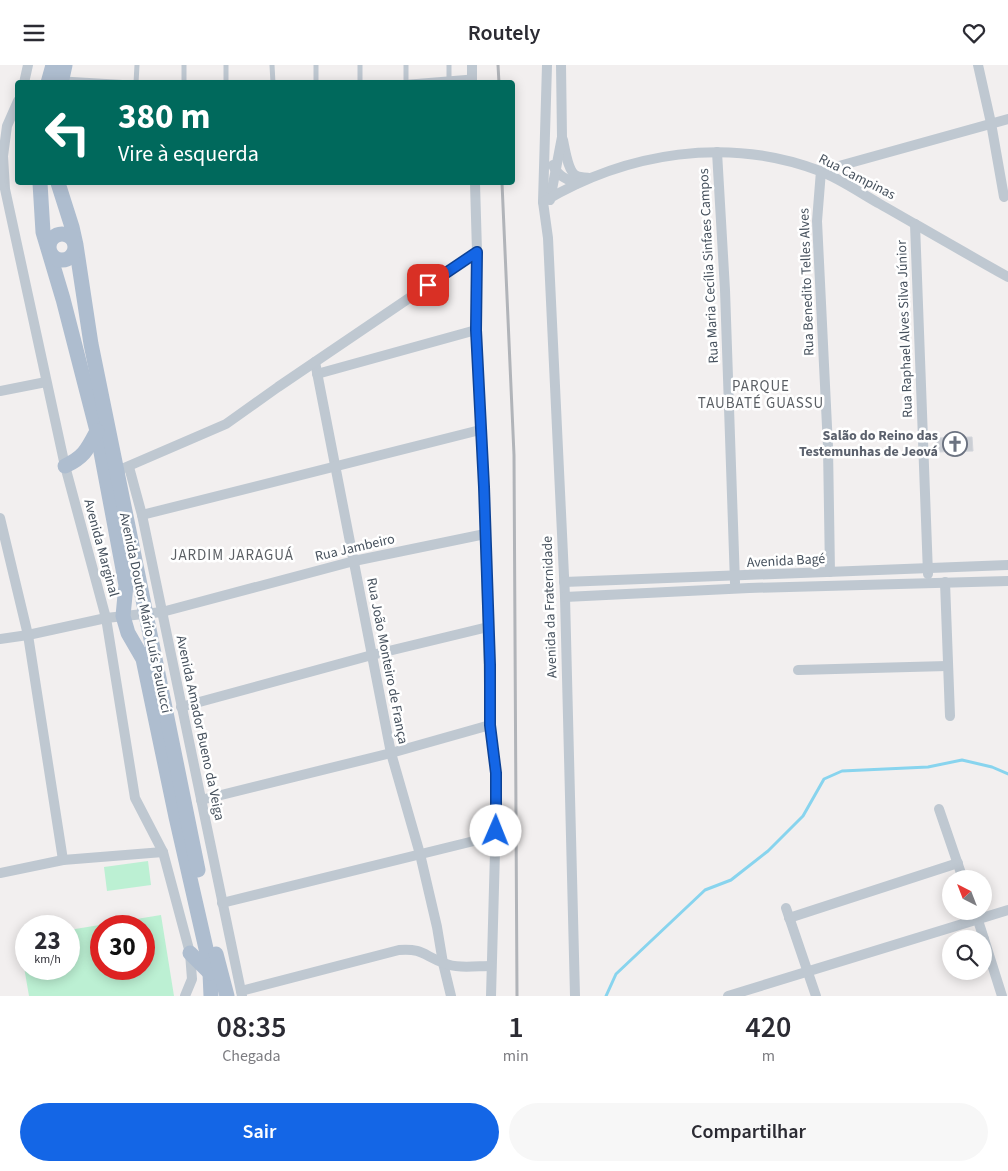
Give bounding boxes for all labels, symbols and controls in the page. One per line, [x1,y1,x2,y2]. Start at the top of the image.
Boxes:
text: Routely [468,17,540,49]
icon: menu [20,19,48,47]
icon: heart [960,19,988,47]
text: 380 m [118,92,210,142]
icon: left [35,100,100,165]
text: Vire à esquerda [118,138,259,170]
street label: Rua Campinas [815,149,899,205]
street label: Rua Maria Cecília Sinfaes Campos [694,168,724,364]
street label: Rua Benedito Telles Alves [794,208,820,356]
street label: Rua Raphael Alves Silva Júnior [892,240,918,418]
pin [407,264,449,306]
icon: arrive [414,271,442,299]
district label: PARQUE TAUBATÉ GUASSU [698,376,824,414]
place label: Salão do Reino das Testemunhas de Jeová [799,426,938,462]
church icon: Salão do Reino das Testemunhas de Jeová [942,431,968,457]
street label: Avenida Marginal [78,497,124,599]
street label: Avenida Doutor Mário Luís Paulucci [114,511,176,715]
street label: Rua Jambeiro [313,529,397,567]
street label: Avenida da Fraternidade [538,535,562,678]
district label: JARDIM JARAGUÁ [170,545,294,566]
street label: Avenida Bagé [746,549,826,573]
street label: Rua João Monteiro de França [361,576,413,746]
street label: Avenida Amador Bueno da Veiga [171,634,229,822]
position arrow [469,804,521,856]
north arrow [942,870,992,920]
map controls [942,870,992,980]
speed limit sign: 30 [90,915,155,980]
text: 23 [34,923,61,959]
button: search [942,930,992,980]
text: km/h [34,951,61,968]
text: 08:35 [217,1006,286,1049]
text: 1 [508,1006,524,1049]
text: 420 [745,1006,791,1049]
text: Chegada [222,1045,281,1067]
text: min [503,1045,529,1067]
text: m [762,1045,775,1067]
button: Sair [20,1103,499,1161]
button: Compartilhar [509,1103,988,1161]

